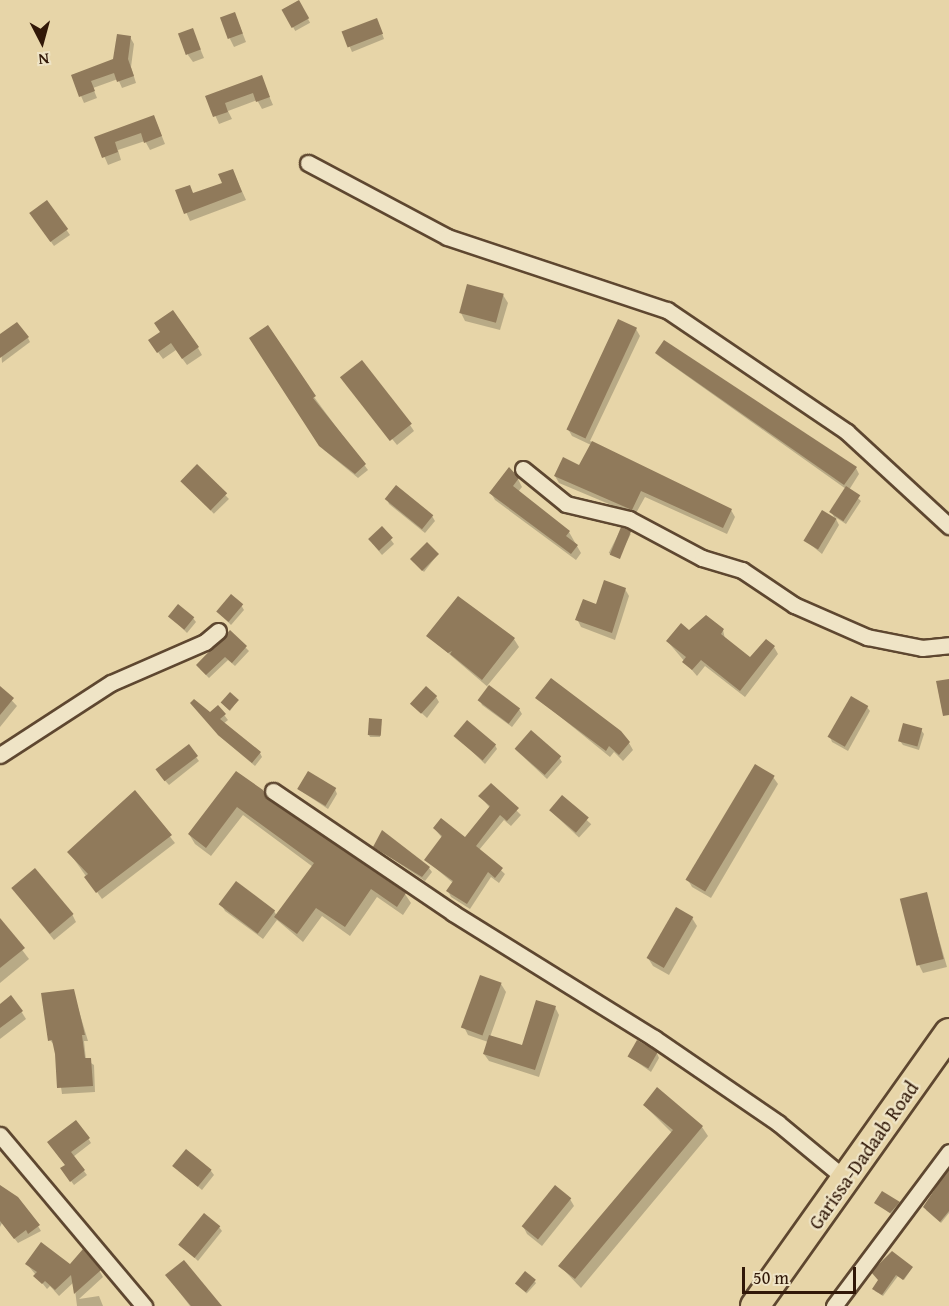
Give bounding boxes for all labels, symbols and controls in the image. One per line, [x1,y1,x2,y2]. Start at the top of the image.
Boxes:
north arrow [12,12,72,72]
text: N [37,47,50,72]
street label: Garissa-Dadaab Road [803,1076,923,1234]
scale bar [745,1255,859,1293]
text: 50 m [753,1264,789,1291]

